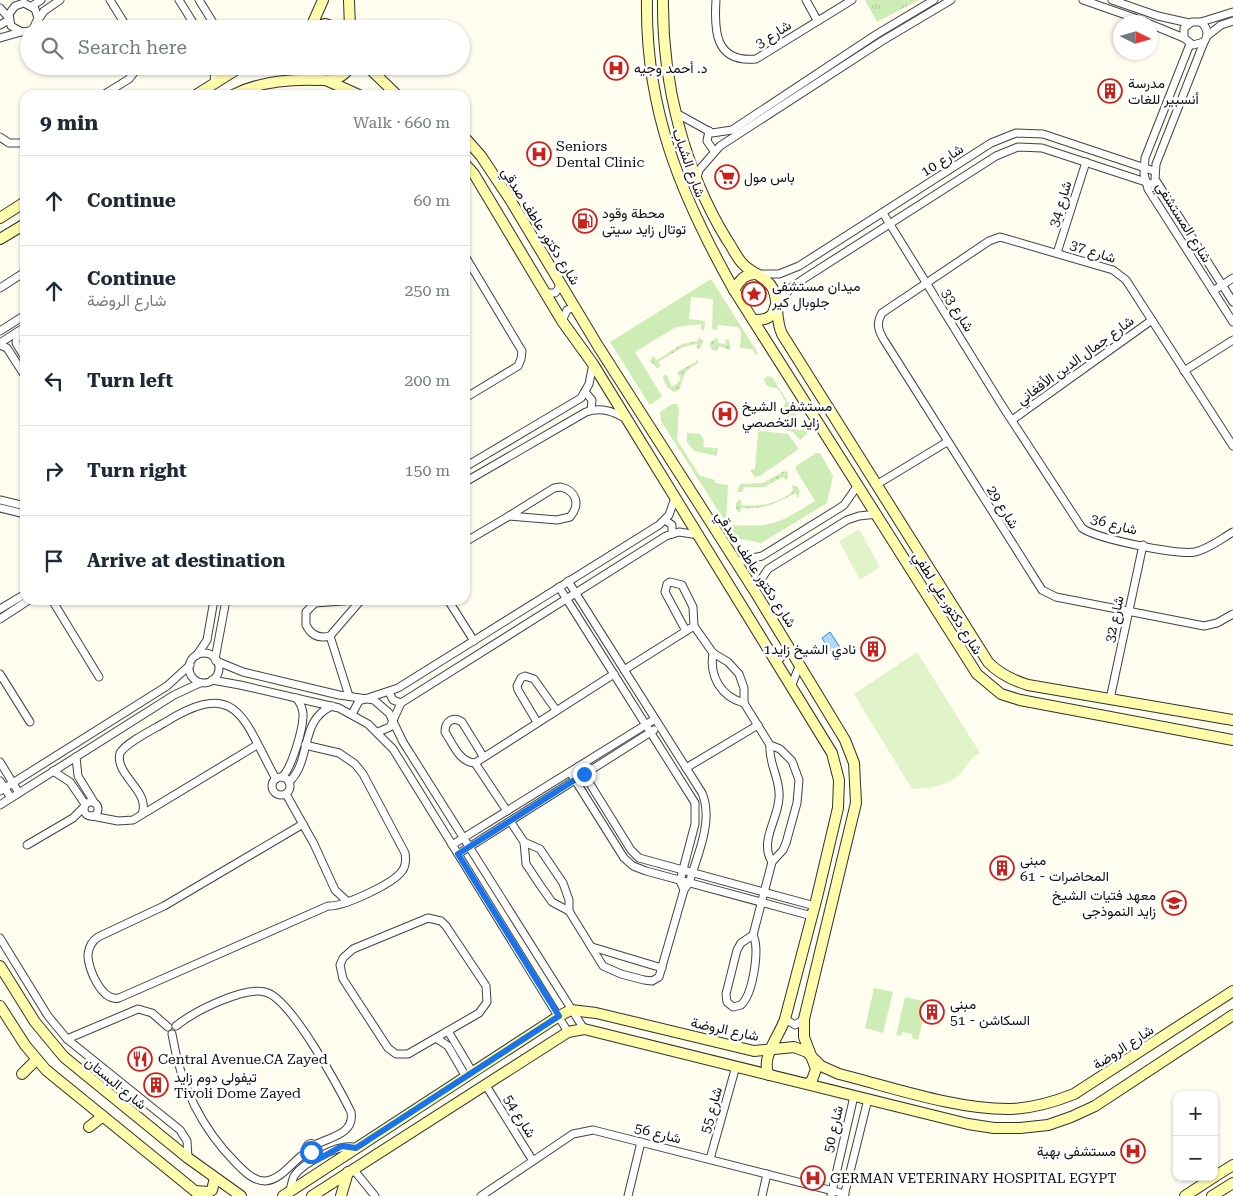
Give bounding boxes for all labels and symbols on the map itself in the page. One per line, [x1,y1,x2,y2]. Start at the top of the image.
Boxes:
north arrow [1113,15,1158,60]
street label: شارع 3 [752,17,796,54]
hospital icon: د. أحمد وجيه [603,55,629,81]
place label: د. أحمد وجيه [634,60,708,77]
place label: مدرسة أنسبير للغات [1128,75,1199,108]
building icon: مدرسة أنسبير للغات [1097,78,1123,104]
street label: شارع الشباب [666,127,709,200]
place label: Seniors Dental Clinic [556,138,645,170]
street label: شارع 10 [918,140,968,182]
hospital icon: Seniors Dental Clinic [526,141,552,167]
street label: شارع دكتور عاطف صدقي [495,164,584,290]
supermarket icon: باس مول [714,164,740,190]
place label: باس مول [744,169,795,187]
street label: شارع 34 [1045,179,1077,230]
street label: شارع المستشفي [1150,179,1215,267]
place label: محطة وقود توتال زايد سيتى [602,205,686,239]
fuel station icon: محطة وقود توتال زايد سيتى [572,208,598,234]
street label: شارع 37 [1067,236,1118,269]
place label: ميدان مستشفى جلوبال كير [771,278,860,312]
place icon: ميدان مستشفى جلوبال كير [741,281,767,307]
street label: شارع 33 [936,286,977,336]
street label: شارع جمال الدين الأفغاني [1013,312,1139,411]
place label: مستشفى الشيخ زايد التخصصي [742,398,832,434]
hospital icon: مستشفى الشيخ زايد التخصصي [712,401,738,427]
street label: شارع 29 [981,483,1022,533]
street label: شارع دكتور عاطف صدقي [709,508,800,632]
street label: شارع 36 [1088,510,1139,541]
street label: شارع دكتور علي لطفي [907,549,986,659]
street label: شارع 32 [1101,594,1130,644]
building icon: نادي الشيخ زايد1 [860,636,886,662]
place label: نادي الشيخ زايد1 [763,641,856,661]
route end [573,763,596,786]
place label: مبنى المحاضرات - 61 [1020,852,1109,885]
building icon: مبنى المحاضرات - 61 [989,855,1015,881]
place label: معهد فتيات الشيخ زايد النموذجى [1052,887,1156,920]
school or university icon: معهد فتيات الشيخ زايد النموذجى [1161,890,1187,916]
place label: مبنى السكاشن - 51 [950,996,1030,1029]
building icon: مبنى السكاشن - 51 [919,999,945,1025]
street label: شارع الروضة [689,1014,761,1047]
street label: شارع الروضة [1090,1021,1158,1075]
restaurant icon: Central Avenue.CA Zayed [127,1046,153,1072]
place label: Central Avenue.CA Zayed [158,1051,328,1067]
street label: شارع البستان [80,1053,150,1115]
place label: تيفولى دوم زايد Tivoli Dome Zayed [174,1069,301,1101]
building icon: تيفولى دوم زايد Tivoli Dome Zayed [143,1072,169,1098]
street label: شارع 55 [697,1085,728,1136]
street label: شارع 54 [498,1092,539,1142]
street label: شارع 50 [820,1104,849,1155]
street label: شارع 56 [632,1120,683,1149]
hospital icon: مستشفى بهية [1120,1138,1146,1164]
route start [300,1141,323,1164]
place label: مستشفى بهية [1037,1143,1116,1160]
hospital icon: GERMAN VETERINARY HOSPITAL EGYPT [800,1165,826,1191]
place label: GERMAN VETERINARY HOSPITAL EGYPT [830,1170,1117,1186]

